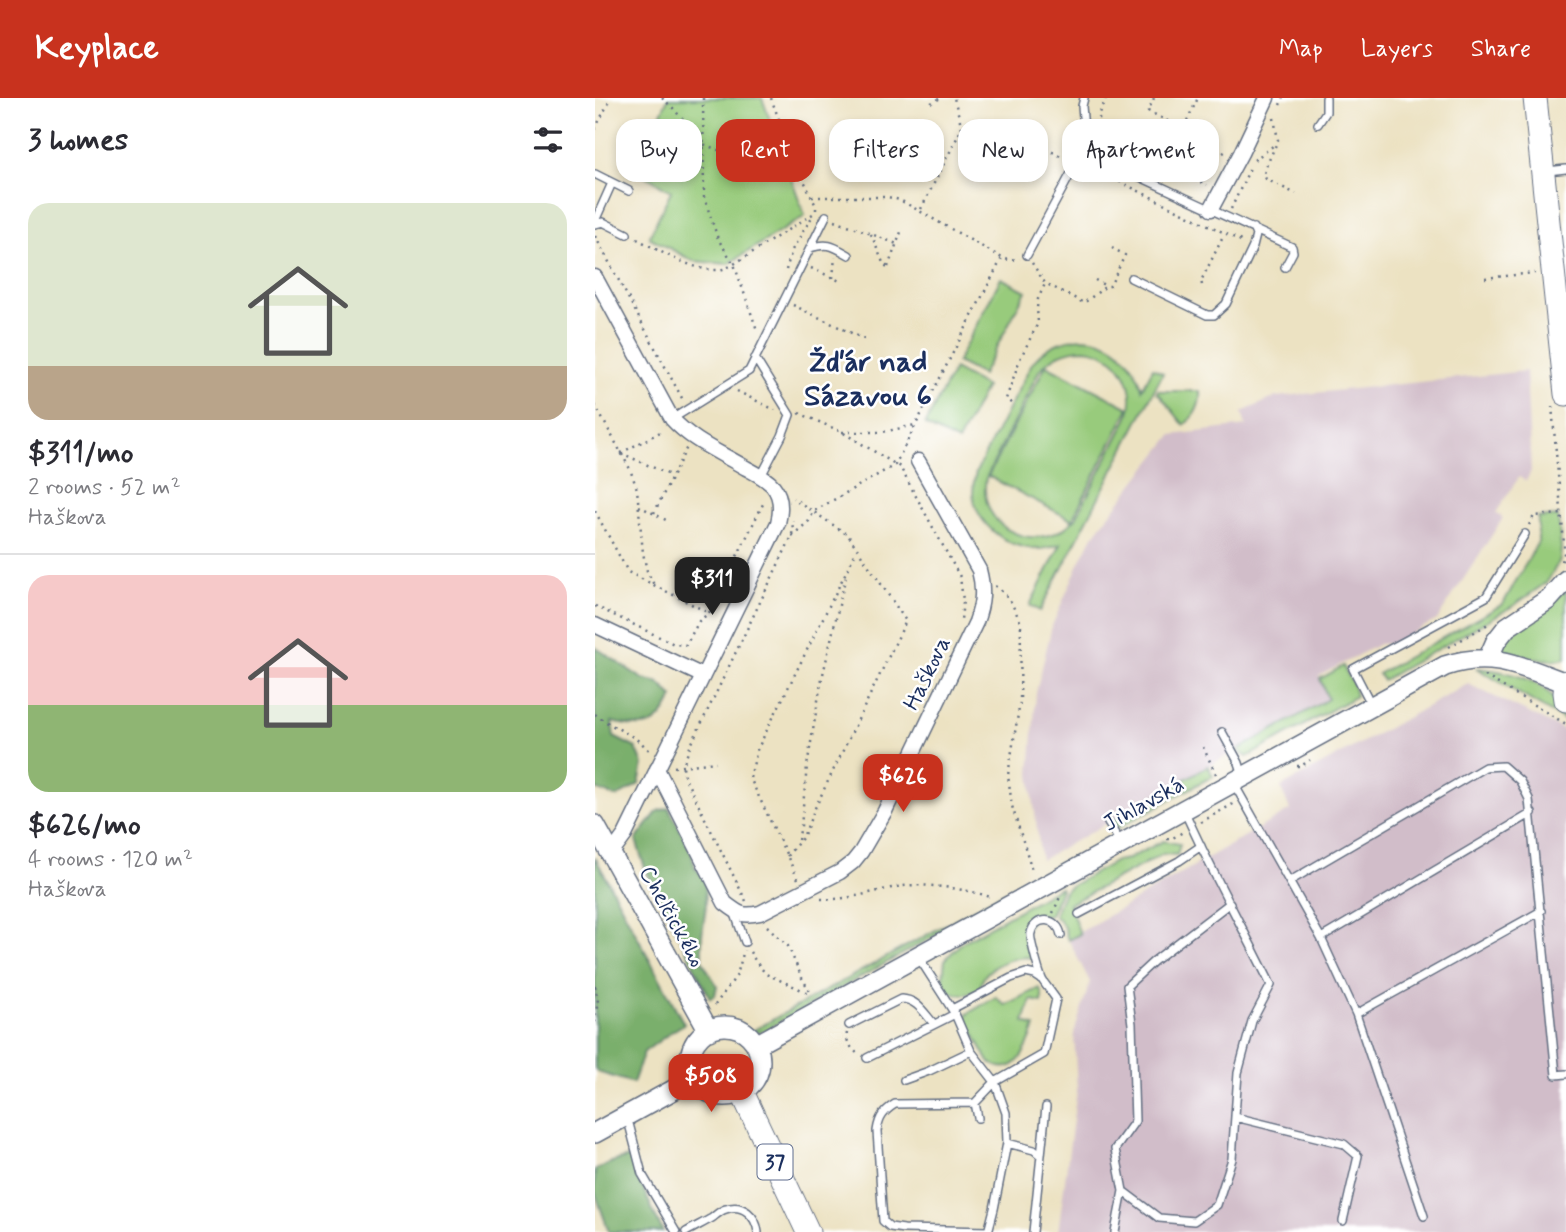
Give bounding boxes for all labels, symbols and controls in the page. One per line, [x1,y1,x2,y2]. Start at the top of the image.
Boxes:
text: Keyplace [35,27,159,71]
text: Map [1279,34,1323,65]
text: Layers [1361,34,1433,65]
text: Share [1471,34,1531,65]
chip: Buy [616,119,702,182]
chip: Rent [716,119,815,182]
chip: Filters [829,119,944,182]
chip: New [958,119,1048,182]
chip: Apartment [1062,119,1219,182]
text: 3 homes [28,121,128,160]
icon: filters [529,121,567,159]
icon: home [235,248,361,374]
district label: Žďár nad Sázavou 6 [804,343,932,416]
text: $311/mo [28,434,134,473]
text: 2 rooms · 52 m² [28,473,181,503]
text: Haškova [28,503,107,533]
pin: $311 [671,558,753,617]
text: $311 [691,565,733,595]
icon: home [235,620,361,746]
street label: Haškova [897,632,959,716]
pin: $626 [862,754,944,814]
text: $626 [879,762,927,792]
street label: Jihlavská [1098,770,1190,839]
text: $626/mo [28,806,141,845]
text: 4 rooms · 120 m² [28,845,193,875]
street label: Chelčického [631,861,711,973]
text: Haškova [28,875,107,905]
pin: $508 [670,1054,752,1114]
text: $508 [685,1062,737,1092]
road number: 37 [757,1144,793,1180]

